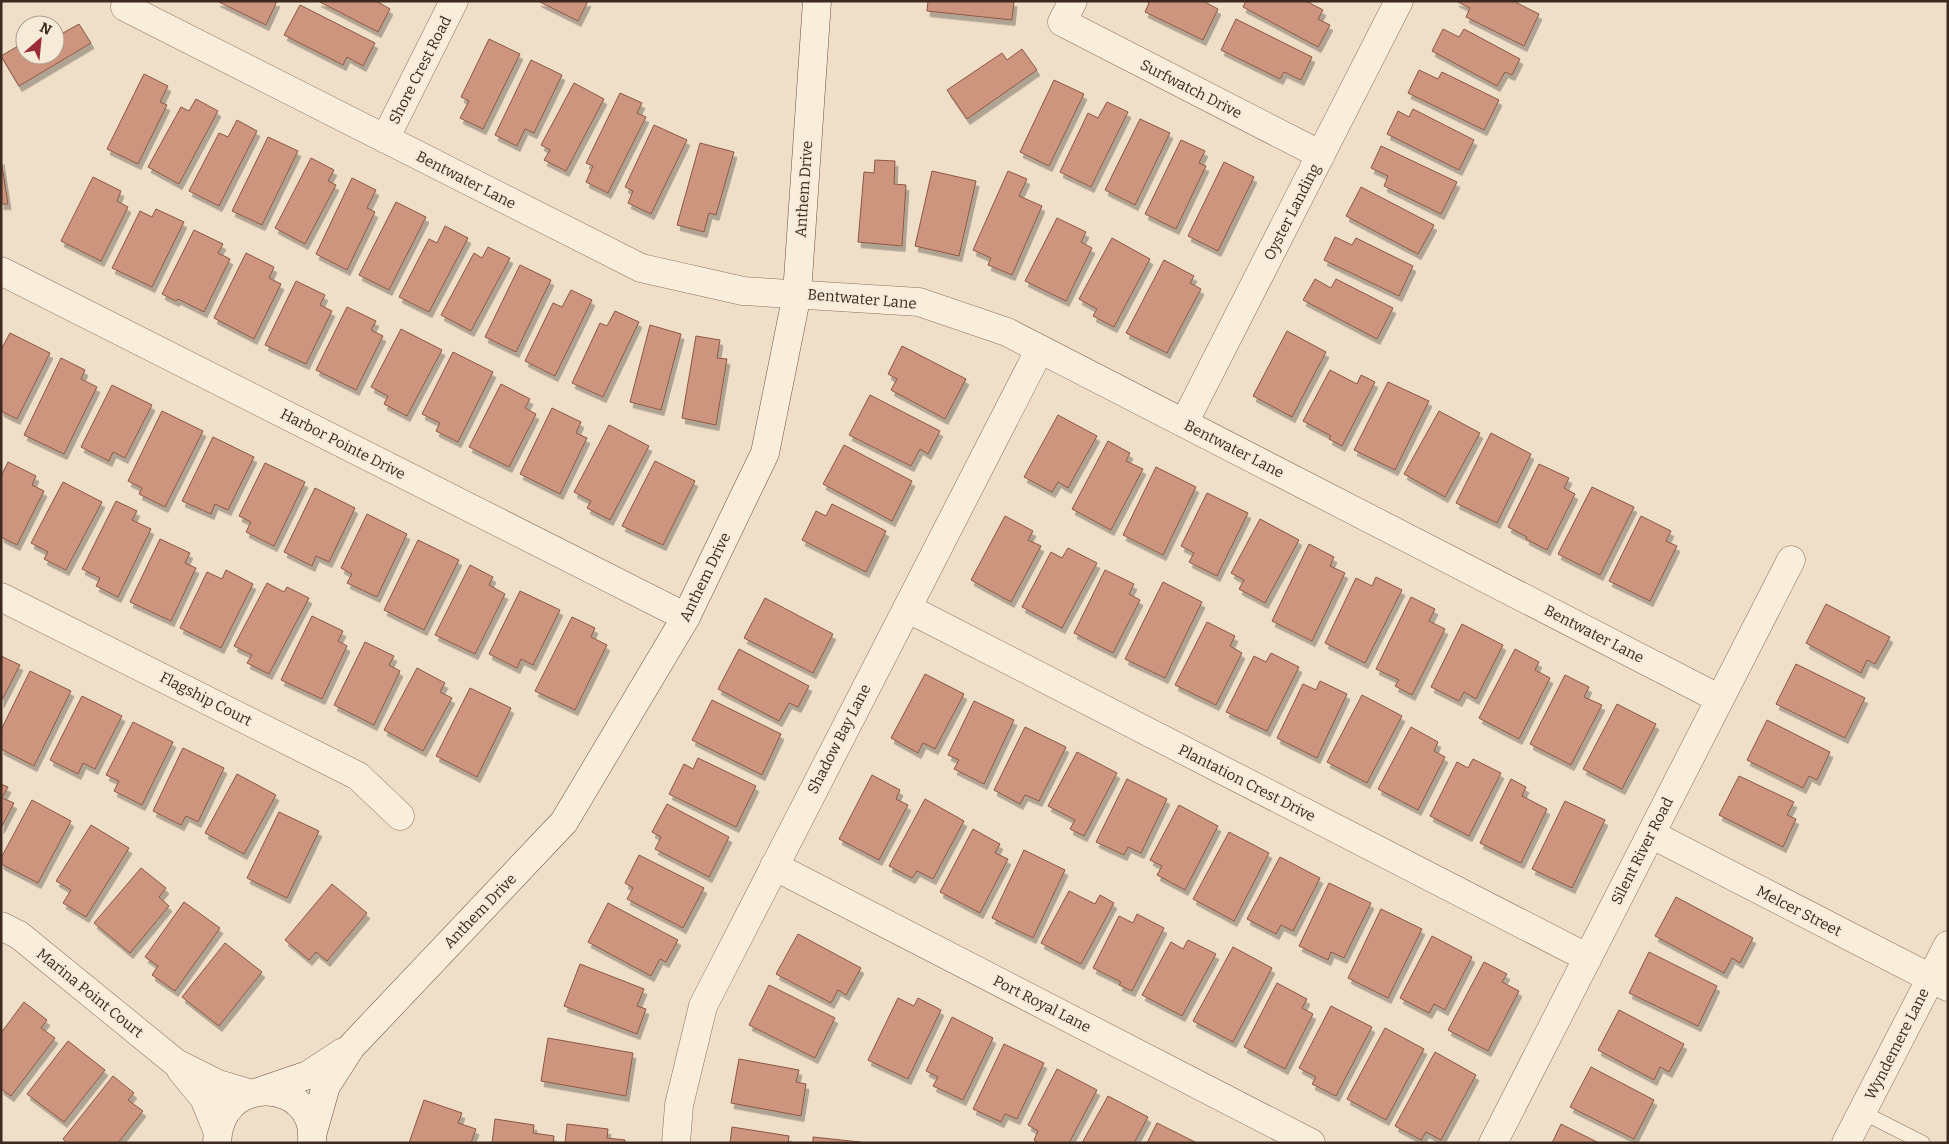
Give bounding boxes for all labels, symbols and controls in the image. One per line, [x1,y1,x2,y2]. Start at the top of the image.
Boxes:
street label: Shore Crest Road [385,13,455,127]
north arrow [15,15,65,65]
text: N [37,19,55,39]
street label: Surfwatch Drive [1137,56,1245,122]
street label: Anthem Drive [792,140,816,238]
street label: Bentwater Lane [413,147,519,213]
street label: Oyster Landing [1260,161,1324,263]
street label: Bentwater Lane [807,285,917,313]
street label: Harbor Pointe Drive [277,405,409,483]
street label: Bentwater Lane [1181,416,1287,482]
street label: Anthem Drive [676,529,734,625]
street label: Bentwater Lane [1541,601,1647,667]
street label: Flagship Court [157,668,256,730]
street label: Shadow Bay Lane [804,681,874,797]
street label: Plantation Crest Drive [1175,741,1319,825]
street label: Silent River Road [1607,794,1677,908]
street label: Anthem Drive [440,870,520,952]
street label: Melcer Street [1753,882,1845,940]
street label: Marina Point Court [33,945,147,1042]
street label: Port Royal Lane [990,972,1094,1036]
street label: Wyndemere Lane [1861,985,1933,1103]

